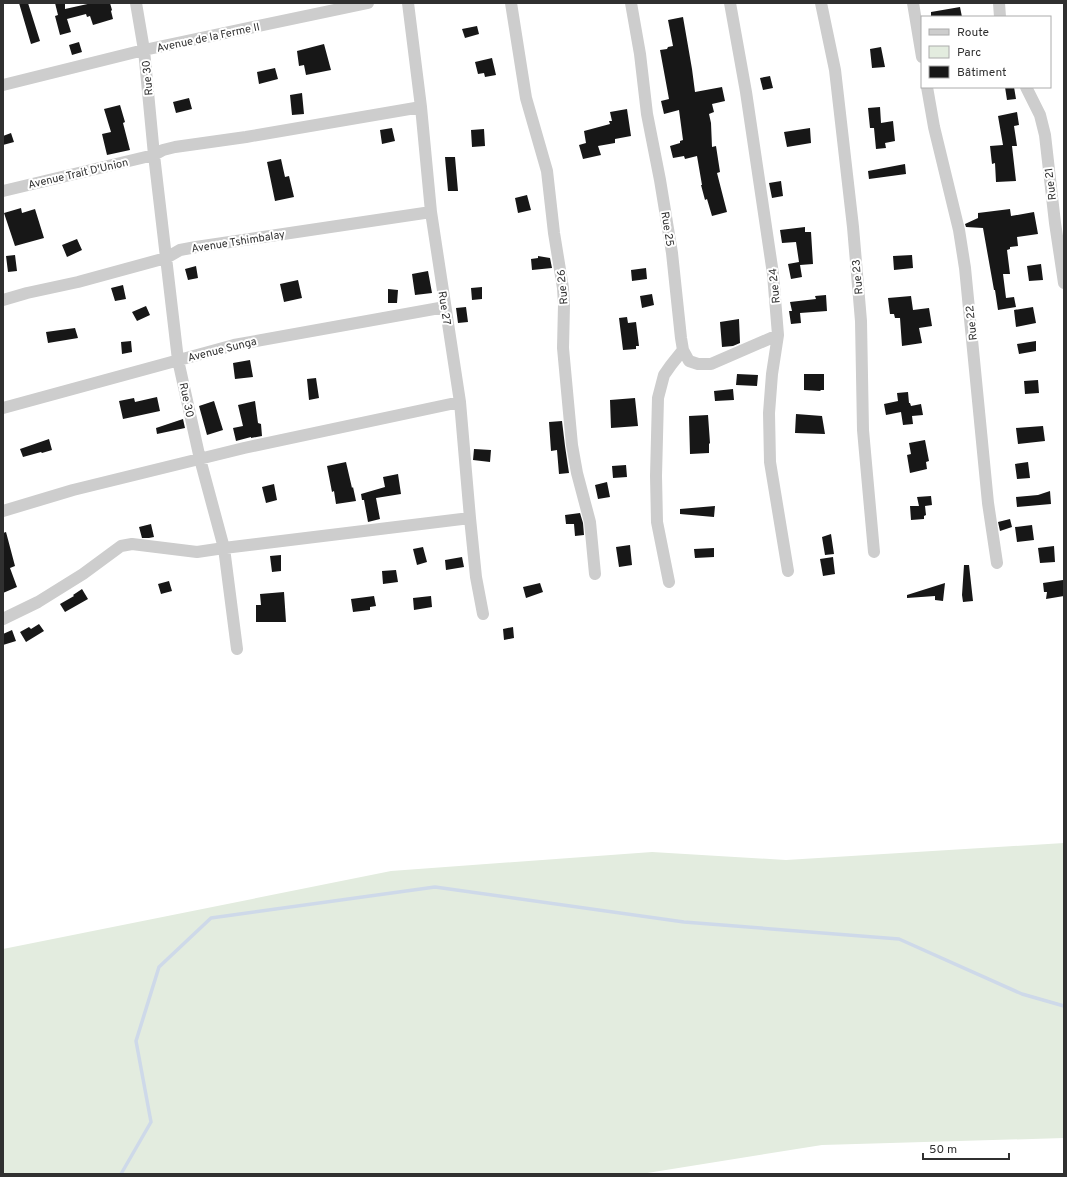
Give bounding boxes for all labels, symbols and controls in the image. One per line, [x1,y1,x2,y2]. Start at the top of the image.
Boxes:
legend [921,16,1051,88]
street label: Avenue de la Ferme II [155,20,261,56]
text: Route [957,25,989,41]
text: Parc [957,45,981,61]
street label: Rue 30 [139,60,157,96]
text: Bâtiment [957,65,1007,81]
street label: Avenue Trait D'Union [27,156,130,192]
street label: Rue 21 [1042,167,1060,201]
street label: Rue 25 [657,211,677,248]
street label: Avenue Tshimbalay [190,228,286,256]
street label: Rue 23 [849,259,867,295]
street label: Rue 24 [766,267,784,304]
street label: Rue 26 [554,269,571,305]
street label: Rue 27 [434,290,454,326]
street label: Rue 22 [963,305,981,341]
street label: Avenue Sunga [186,335,258,365]
street label: Rue 30 [175,381,197,419]
scale bar [923,1135,1009,1161]
text: 50 m [929,1142,957,1158]

